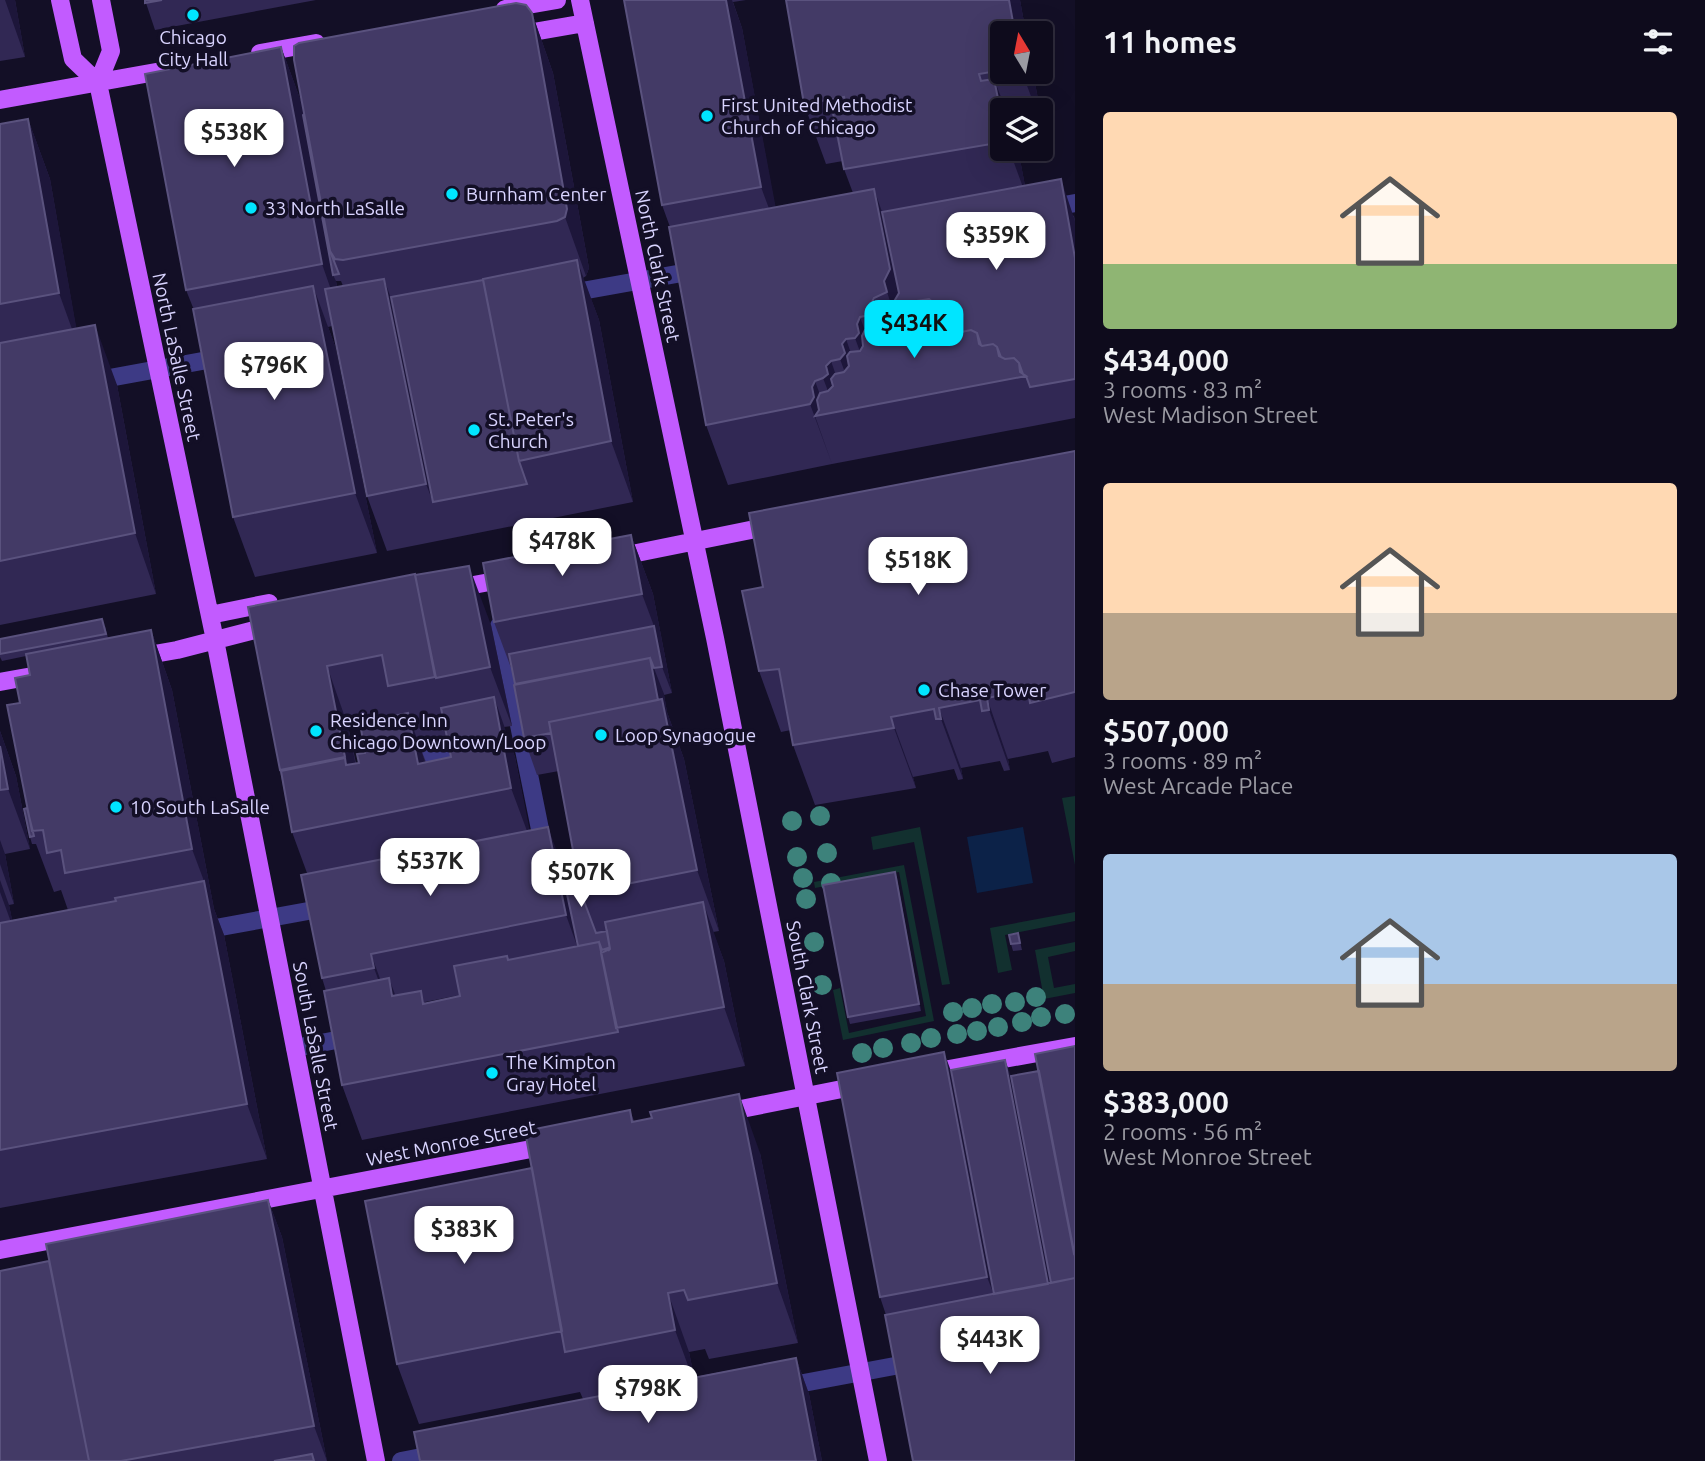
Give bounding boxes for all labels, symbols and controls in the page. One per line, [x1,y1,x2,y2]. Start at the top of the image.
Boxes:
marker: Chicago City Hall [185,7,201,23]
north arrow [990,21,1054,84]
map controls [990,21,1053,161]
icon: filters [1639,23,1677,61]
text: 11 homes [1103,25,1237,59]
place label: Chicago City Hall [158,26,228,70]
place label: First United Methodist Church of Chicago [721,94,913,138]
button: layers [990,98,1053,161]
marker: First United Methodist Church of Chicago [699,108,715,124]
pin: $538K [185,110,283,169]
text: $538K [200,119,268,144]
icon: home [1327,158,1453,284]
place label: Burnham Center [466,183,606,205]
marker: Burnham Center [444,186,460,202]
street label: North Clark Street [631,188,685,345]
place label: 33 North LaSalle [265,197,405,219]
marker: 33 North LaSalle [243,200,259,216]
pin: $359K [947,212,1045,272]
text: $359K [962,222,1030,247]
street label: North LaSalle Street [148,271,206,444]
pin: $434K [865,300,963,360]
text: $434K [880,310,948,335]
pin: $796K [225,342,323,402]
text: $434,000 [1103,343,1229,377]
text: $796K [240,352,308,377]
text: 3 rooms · 83 m² [1103,377,1262,402]
text: West Madison Street [1103,402,1318,427]
place label: St. Peter's Church [488,408,574,452]
marker: St. Peter's Church [466,422,482,438]
pin: $478K [513,518,611,578]
text: $478K [528,528,596,553]
icon: home [1327,529,1453,655]
pin: $518K [869,538,967,597]
text: $518K [884,547,952,572]
place label: Chase Tower [938,679,1047,701]
marker: Chase Tower [916,682,932,698]
place label: Residence Inn Chicago Downtown/Loop [330,709,546,753]
text: $507,000 [1103,714,1229,748]
marker: Residence Inn Chicago Downtown/Loop [308,723,324,739]
place label: Loop Synagogue [615,724,756,746]
marker: Loop Synagogue [593,727,609,743]
text: 3 rooms · 89 m² [1103,748,1262,773]
text: West Arcade Place [1103,773,1293,798]
place label: 10 South LaSalle [130,796,270,818]
marker: 10 South LaSalle [108,799,124,815]
pin: $537K [381,838,479,898]
text: $537K [396,848,464,873]
pin: $507K [532,850,630,909]
text: $507K [547,859,615,884]
icon: home [1327,900,1453,1026]
street label: South Clark Street [782,919,834,1076]
street label: South LaSalle Street [289,960,343,1133]
place label: The Kimpton Gray Hotel [506,1051,616,1095]
marker: The Kimpton Gray Hotel [484,1065,500,1081]
text: $383,000 [1103,1085,1229,1119]
street label: West Monroe Street [364,1116,538,1170]
text: 2 rooms · 56 m² [1103,1119,1262,1144]
text: West Monroe Street [1103,1144,1312,1169]
pin: $383K [415,1206,513,1266]
text: $383K [430,1216,498,1241]
pin: $443K [941,1316,1039,1376]
text: $443K [956,1326,1024,1351]
pin: $798K [599,1366,697,1425]
text: $798K [614,1375,682,1400]

